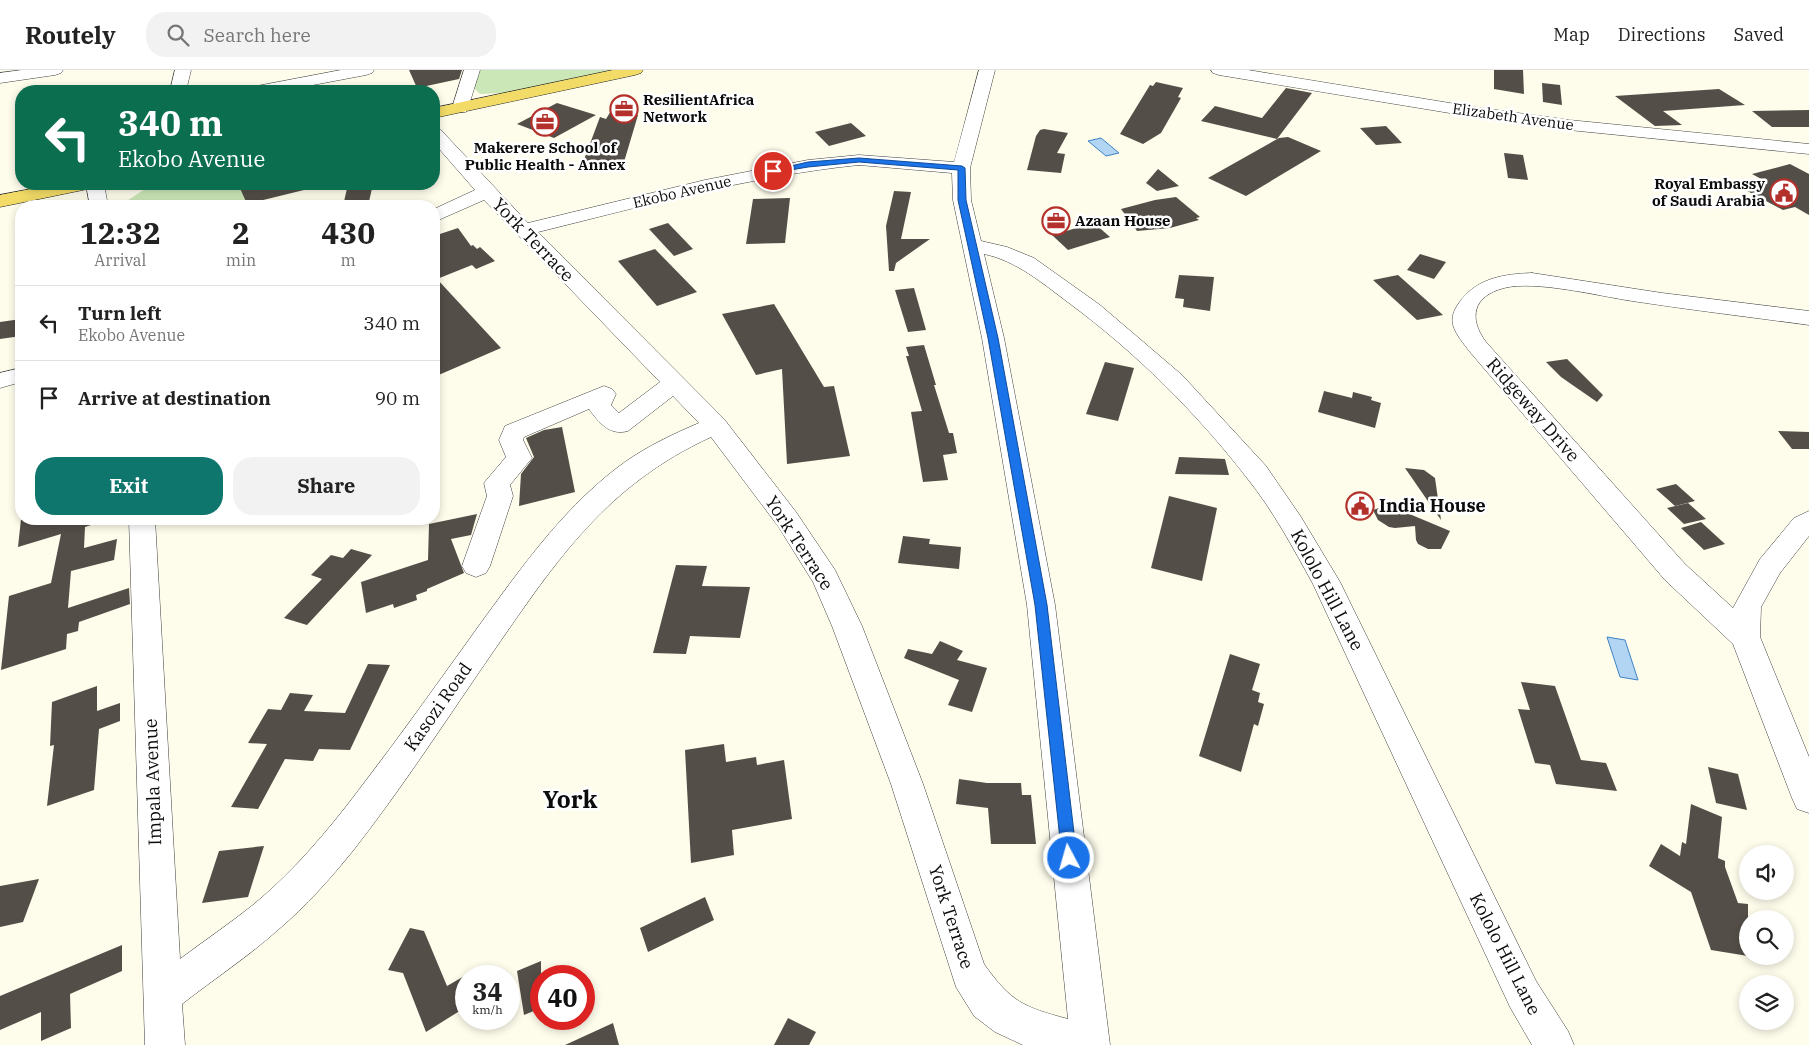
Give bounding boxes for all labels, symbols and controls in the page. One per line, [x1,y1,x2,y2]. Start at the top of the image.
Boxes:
search box [146,12,496,57]
text: Routely [25,19,116,51]
icon: search [164,21,192,49]
text: Search here [204,23,311,47]
text: Map [1553,23,1590,46]
text: Directions [1618,23,1706,46]
text: Saved [1734,23,1784,46]
place label: ResilientAfrica Network [643,90,755,126]
office icon: ResilientAfrica Network [609,94,639,124]
street label: Elizabeth Avenue [1451,99,1575,134]
text: 340 m [118,100,223,146]
icon: left [35,105,100,170]
office icon: Makerere School of Public Health - Annex [530,107,560,137]
place label: Makerere School of Public Health - Annex [465,138,626,174]
text: Ekobo Avenue [118,144,265,173]
pin [752,150,794,192]
icon: arrive [759,157,787,185]
street label: Ekobo Avenue [631,171,733,212]
place label: Royal Embassy of Saudi Arabia [1652,174,1765,210]
public building icon: Royal Embassy of Saudi Arabia [1769,178,1799,208]
street label: York Terrace [488,193,579,287]
office icon: Azaan House [1041,206,1071,236]
place label: Azaan House [1075,211,1171,230]
text: 12:32 [80,213,161,252]
text: 2 [232,213,250,252]
text: 430 [321,213,375,252]
text: Arrival [94,250,146,270]
text: min [226,250,256,270]
text: m [341,250,356,270]
text: Turn left [78,301,161,325]
icon: left [35,309,63,337]
text: 340 m [363,311,420,335]
text: Ekobo Avenue [78,325,185,345]
street label: Ridgeway Drive [1482,353,1585,467]
icon: arrive [35,384,63,412]
text: Arrive at destination [78,386,271,410]
text: 90 m [375,386,420,410]
button: Exit [35,457,223,515]
button: Share [233,457,420,515]
street label: York Terrace [760,491,838,594]
public building icon: India House [1345,491,1375,521]
place label: India House [1379,494,1486,517]
street label: Kololo Hill Lane [1286,525,1369,654]
street label: Kasozi Road [399,658,477,755]
street label: Impala Avenue [139,718,166,846]
district label: York [542,783,598,815]
position arrow [1042,831,1094,883]
map controls [1739,845,1794,1030]
button: sound [1739,845,1794,900]
street label: York Terrace [924,862,979,972]
street label: Kololo Hill Lane [1465,889,1546,1019]
button: search [1739,910,1794,965]
speed limit sign: 40 [530,965,595,1030]
text: 34 [472,975,503,1008]
button: layers [1739,975,1794,1030]
text: km/h [472,1002,503,1017]

